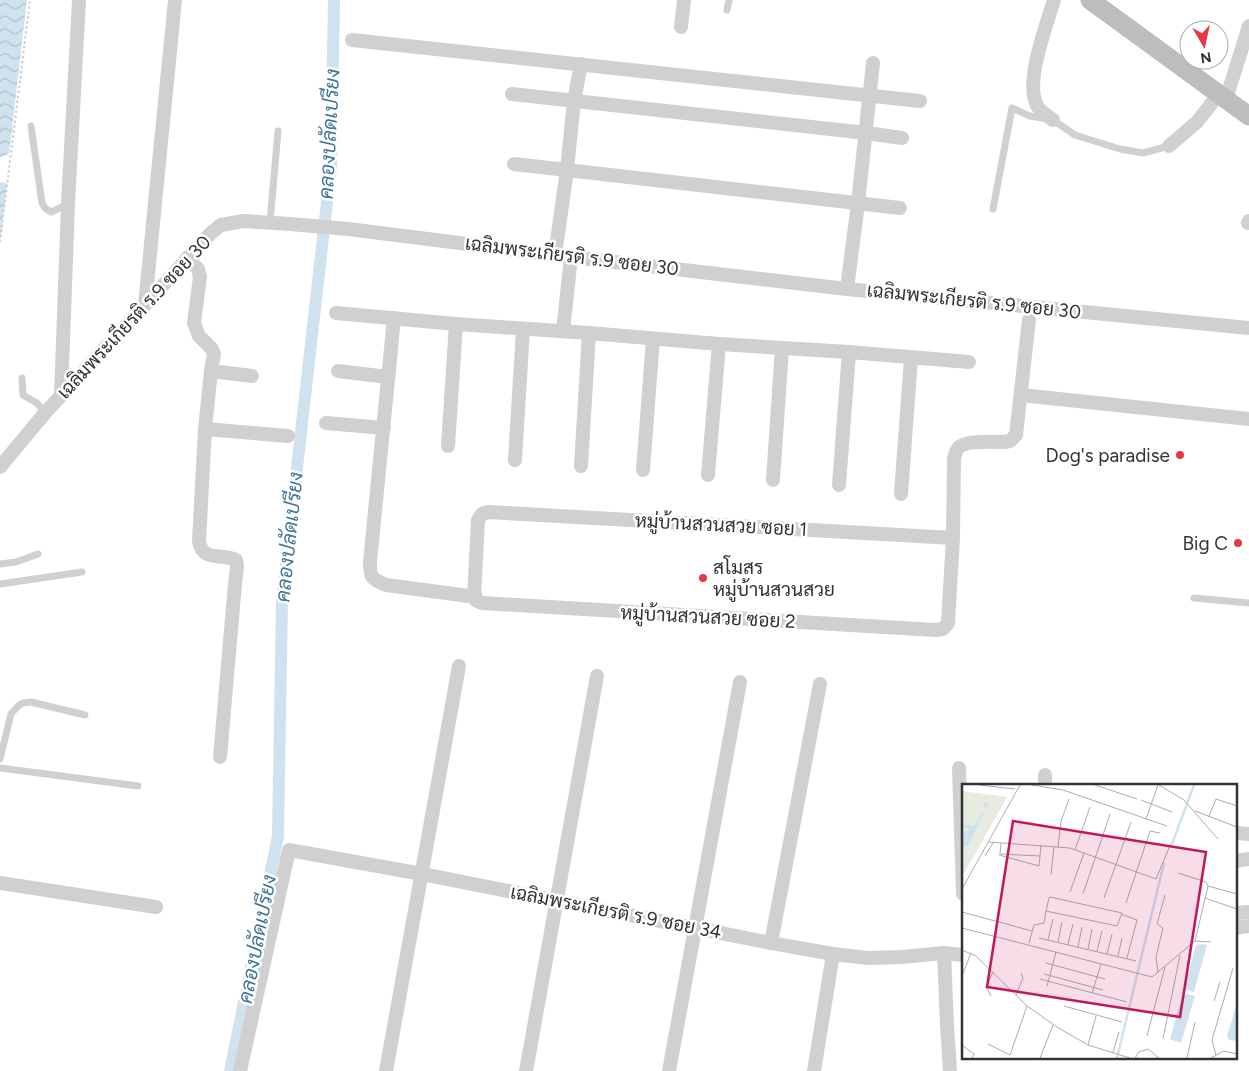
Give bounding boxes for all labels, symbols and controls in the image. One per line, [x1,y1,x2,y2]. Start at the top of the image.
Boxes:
north arrow [1179,20,1229,70]
text: N [1199,48,1213,67]
water label: คลองปลัดเปรียง [313,68,344,200]
street label: เฉลิมพระเกียรติ ร.9 ซอย 30 [52,230,216,403]
street label: เฉลิมพระเกียรติ ร.9 ซอย 30 [464,230,680,281]
street label: เฉลิมพระเกียรติ ร.9 ซอย 30 [866,277,1082,324]
place label: Dog's paradise [1046,444,1170,467]
marker: Dog's paradise [1174,449,1186,461]
water label: คลองปลัดเปรียง [269,471,308,603]
street label: หมู่บ้านสวนสวย ซอย 1 [634,509,808,543]
place label: Big C [1182,532,1228,555]
marker: Big C [1232,537,1244,549]
place label: สโมสร หมู่บ้านสวนสวย [713,555,835,603]
marker: สโมสร หมู่บ้านสวนสวย [697,572,709,584]
street label: หมู่บ้านสวนสวย ซอย 2 [620,601,796,635]
inset map [962,784,1236,1058]
water label: คลองปลัดเปรียง [232,872,281,1005]
street label: เฉลิมพระเกียรติ ร.9 ซอย 34 [508,879,724,944]

